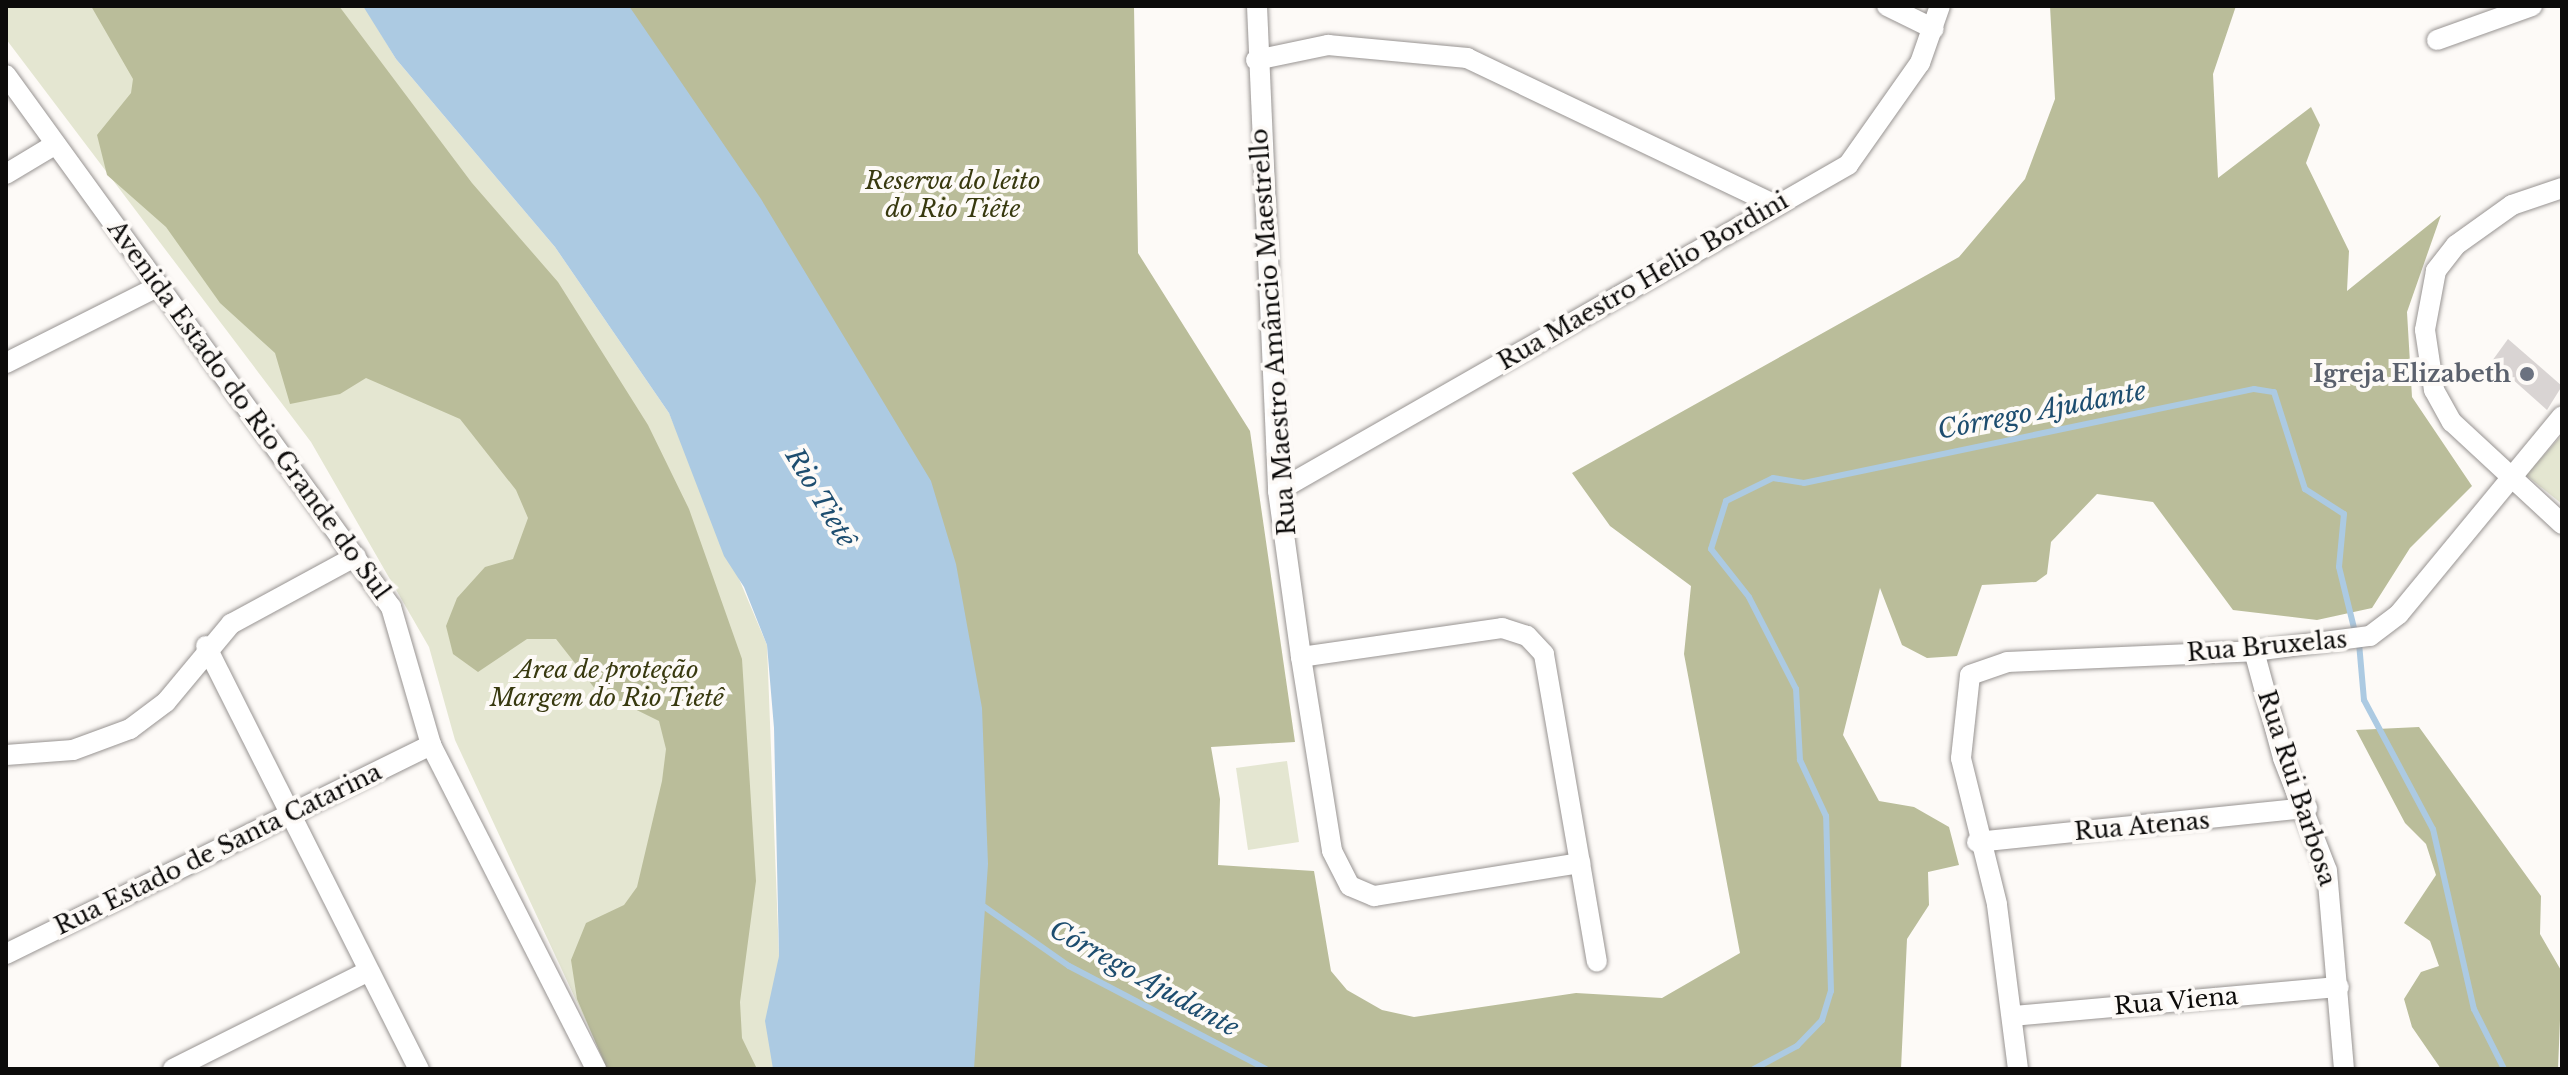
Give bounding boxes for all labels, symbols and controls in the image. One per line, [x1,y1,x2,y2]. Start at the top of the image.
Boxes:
street label: Rua Maestro Amâncio Maestrello [1244,127,1302,537]
park label: Reserva do leito do Rio Tiête [865,167,1041,223]
street label: Rua Maestro Helio Bordini [1493,186,1793,376]
street label: Avenida Estado do Rio Grande do Sul [102,215,396,605]
place label: Igreja Elizabeth [2313,360,2511,388]
marker: Igreja Elizabeth [2518,365,2536,383]
water label: Córrego Ajudante [1935,375,2149,447]
water label: Rio Tietê [778,443,862,553]
street label: Rua Bruxelas [2186,625,2348,667]
park label: Area de proteção Margem do Rio Tietê [489,656,725,712]
street label: Rua Rui Barbosa [2252,687,2342,889]
street label: Rua Estado de Santa Catarina [50,757,386,941]
street label: Rua Atenas [2072,806,2212,846]
water label: Córrego Ajudante [1043,914,1245,1044]
street label: Rua Viena [2112,981,2240,1021]

